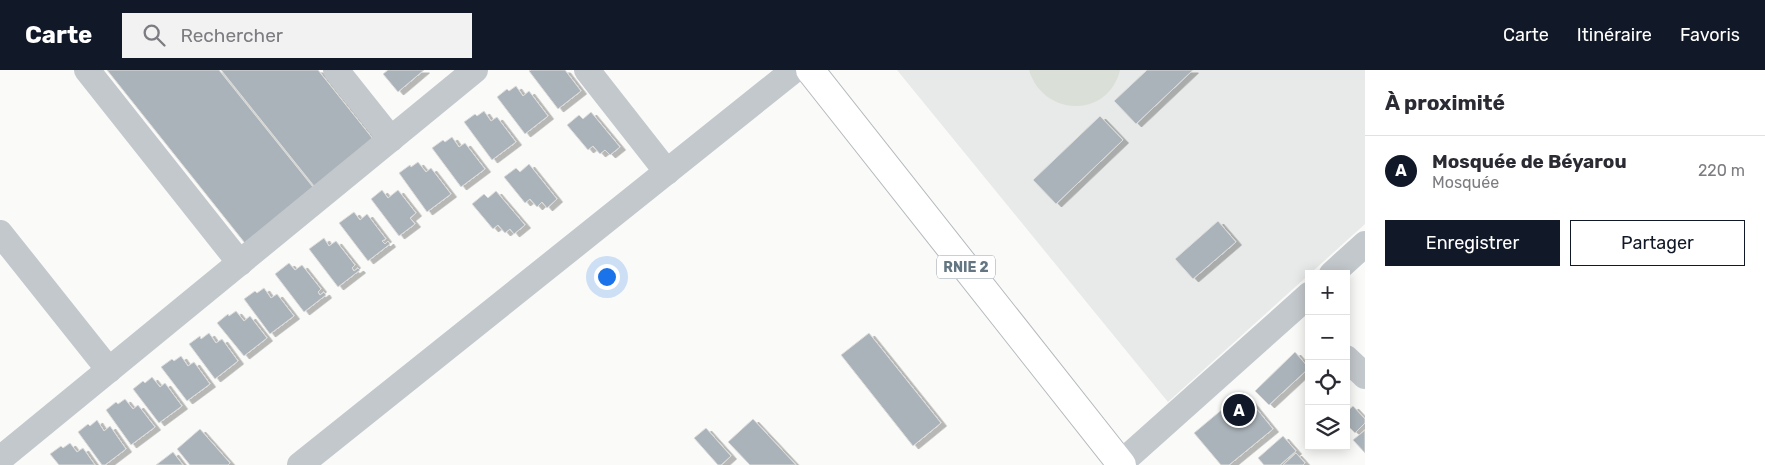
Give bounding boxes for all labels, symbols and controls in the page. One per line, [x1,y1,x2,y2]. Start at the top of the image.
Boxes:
search box [122,13,472,58]
text: Carte [25,21,92,49]
icon: search [140,21,168,49]
text: Rechercher [180,24,283,47]
text: Carte [1503,24,1549,46]
text: Itinéraire [1577,24,1652,46]
text: Favoris [1680,24,1740,46]
text: À proximité [1385,90,1505,115]
text: Mosquée de Béyarou [1432,150,1627,173]
text: A [1395,161,1407,180]
text: 220 m [1698,161,1745,180]
text: Mosquée [1432,173,1499,192]
button: Enregistrer [1385,220,1560,266]
button: Partager [1570,220,1745,266]
road number: RNIE 2 [937,256,995,278]
your location [594,264,620,290]
map controls [1305,270,1350,450]
button: + [1305,270,1350,315]
button: − [1305,315,1350,360]
button: locate [1305,360,1350,405]
pin: A [1223,391,1255,429]
button: layers [1305,405,1350,450]

